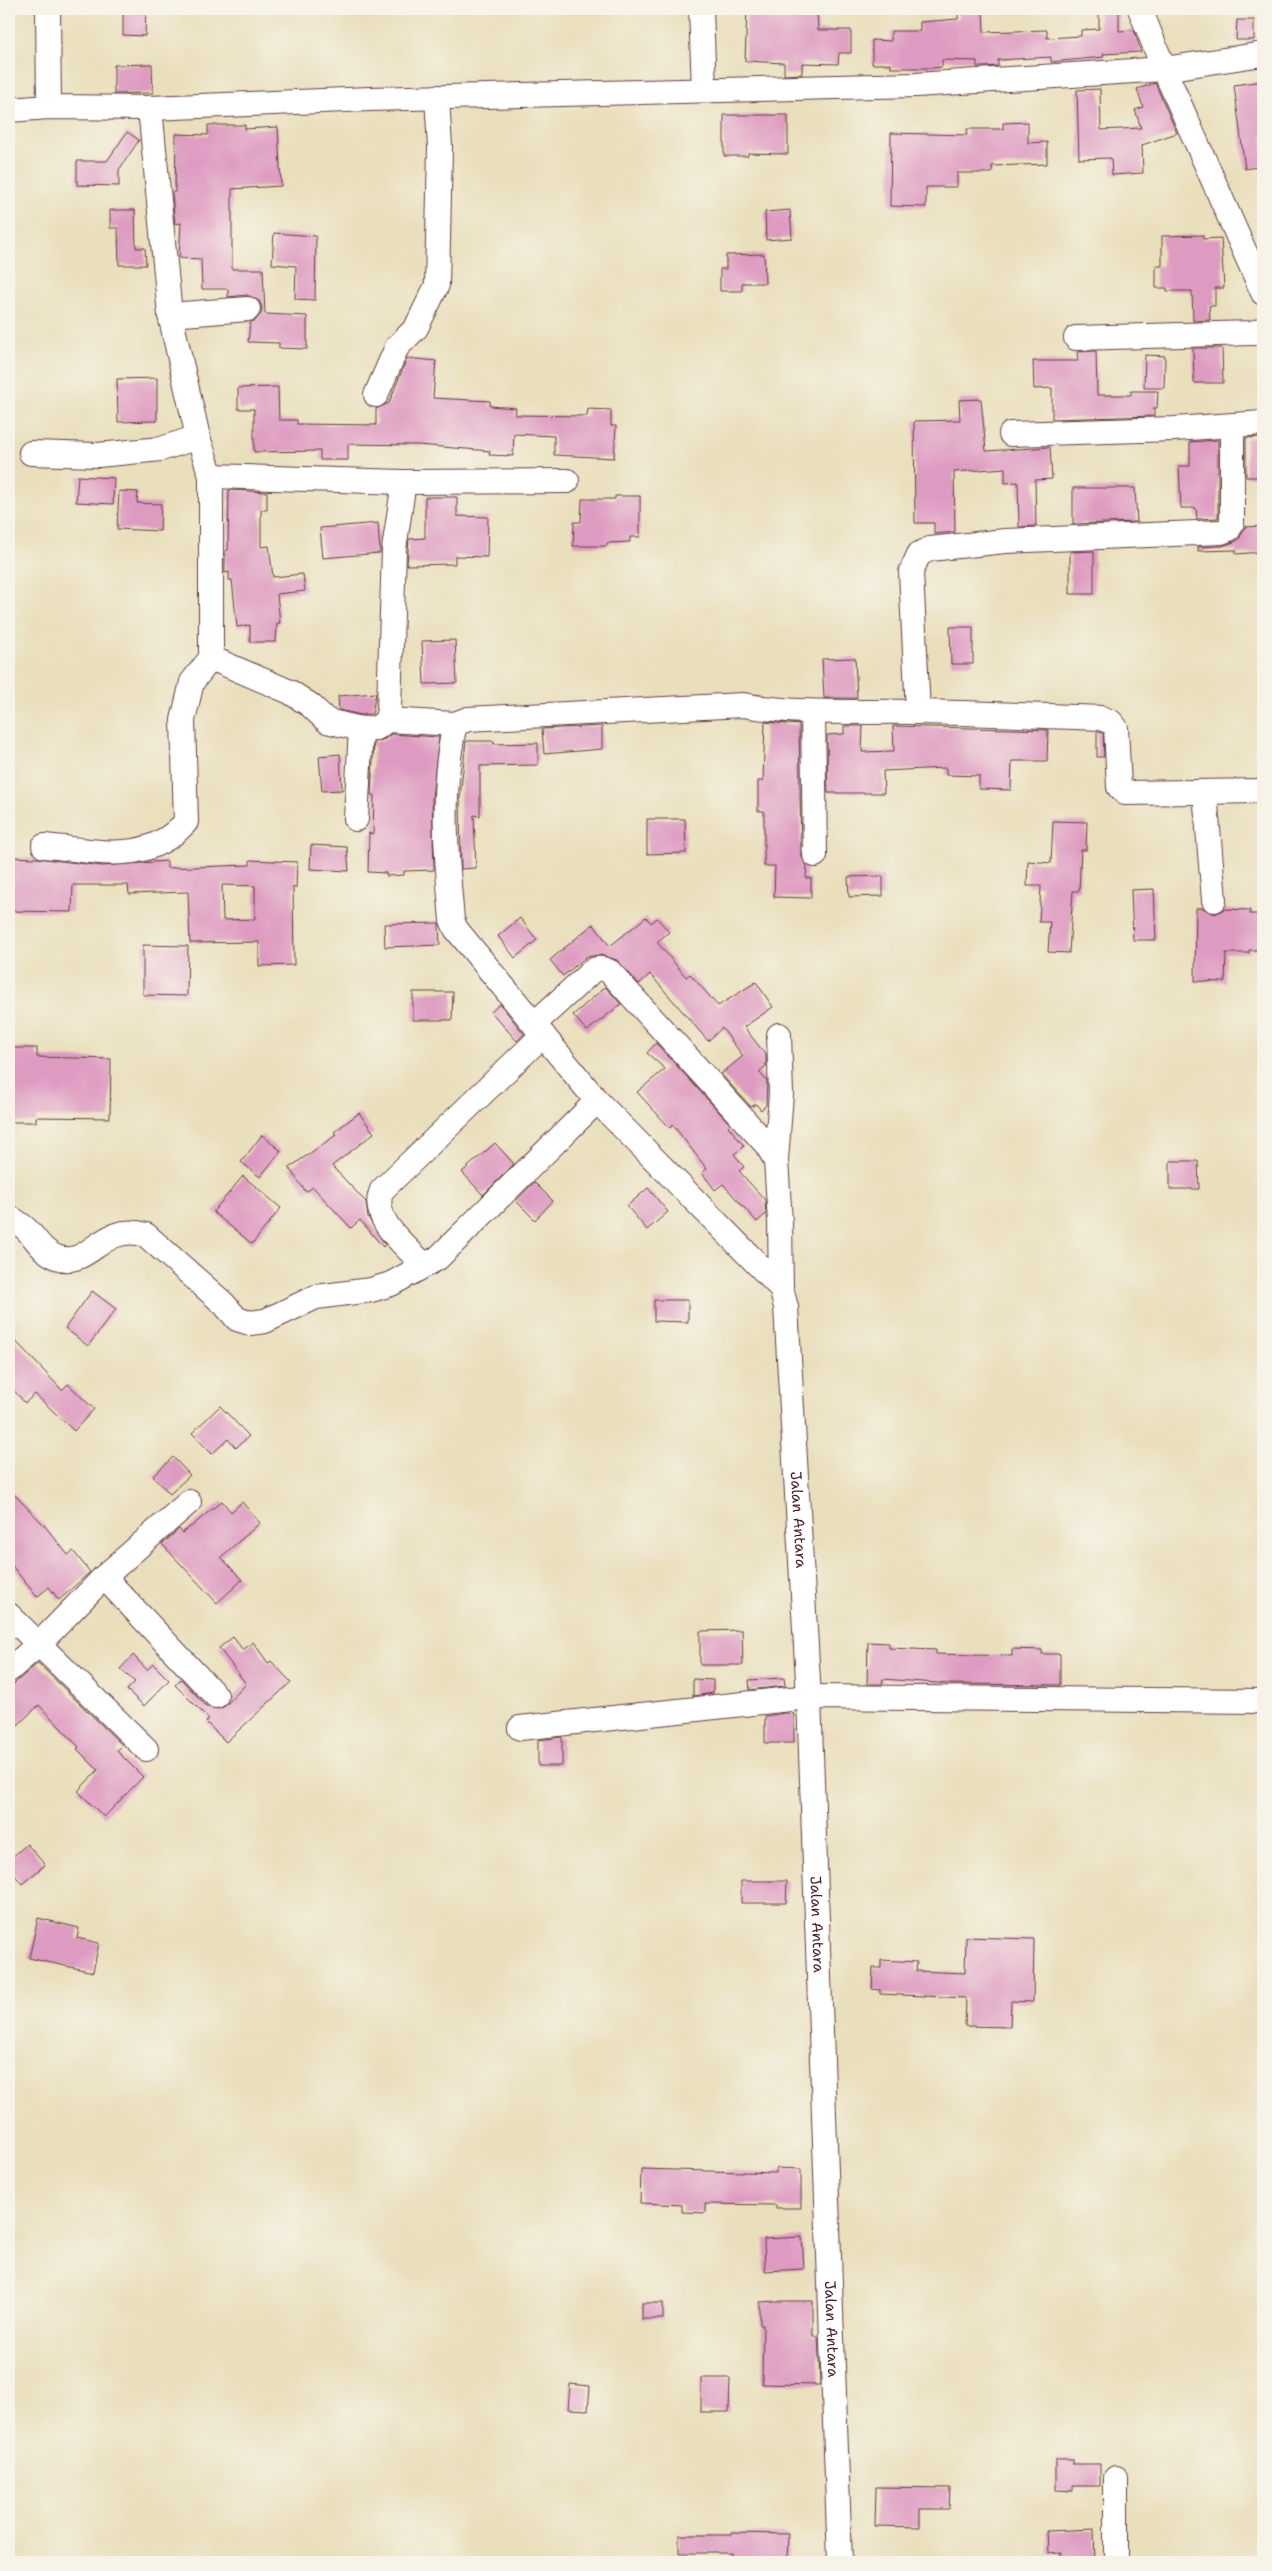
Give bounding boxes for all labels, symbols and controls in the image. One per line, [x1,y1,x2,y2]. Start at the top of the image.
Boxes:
street label: Jalan Antara [786,1471,811,1569]
street label: Jalan Antara [805,1875,829,1974]
street label: Jalan Antara [820,2280,843,2378]

